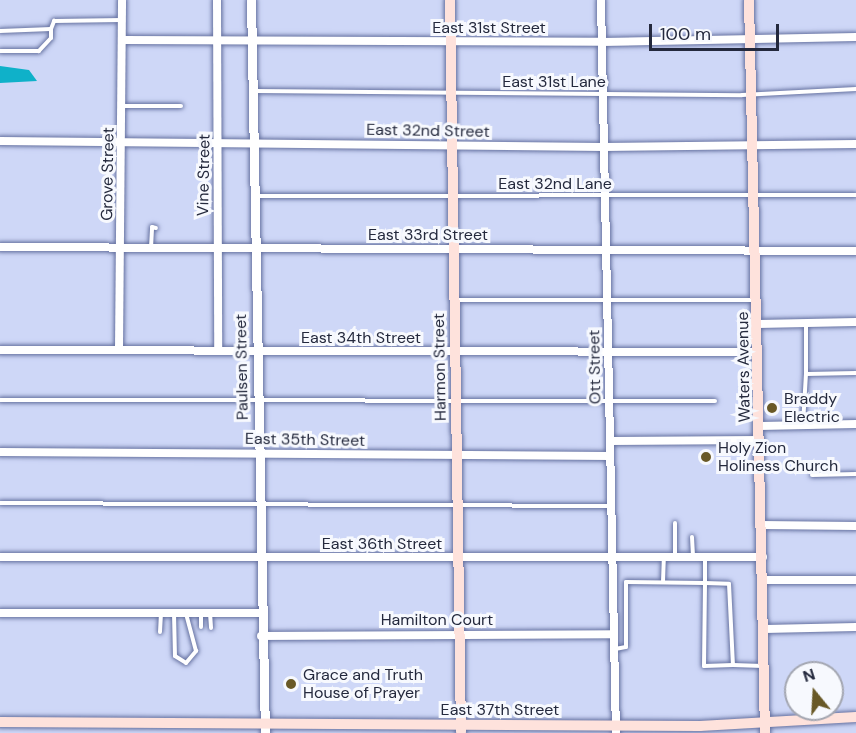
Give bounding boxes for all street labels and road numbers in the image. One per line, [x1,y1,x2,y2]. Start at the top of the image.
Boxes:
street label: East 31st Street [432,18,546,38]
street label: East 31st Lane [502,72,606,92]
street label: East 32nd Street [366,120,490,142]
street label: Grove Street [98,127,118,221]
street label: Vine Street [194,134,214,216]
street label: East 32nd Lane [498,174,612,194]
street label: East 33rd Street [368,225,488,245]
street label: Waters Avenue [733,311,755,423]
street label: Harmon Street [429,313,451,421]
street label: Paulsen Street [231,314,253,420]
street label: East 34th Street [301,328,421,348]
street label: Ott Street [585,330,605,404]
street label: East 35th Street [245,429,365,451]
street label: East 36th Street [322,534,442,554]
street label: Hamilton Court [381,610,493,630]
street label: East 37th Street [441,700,559,720]

